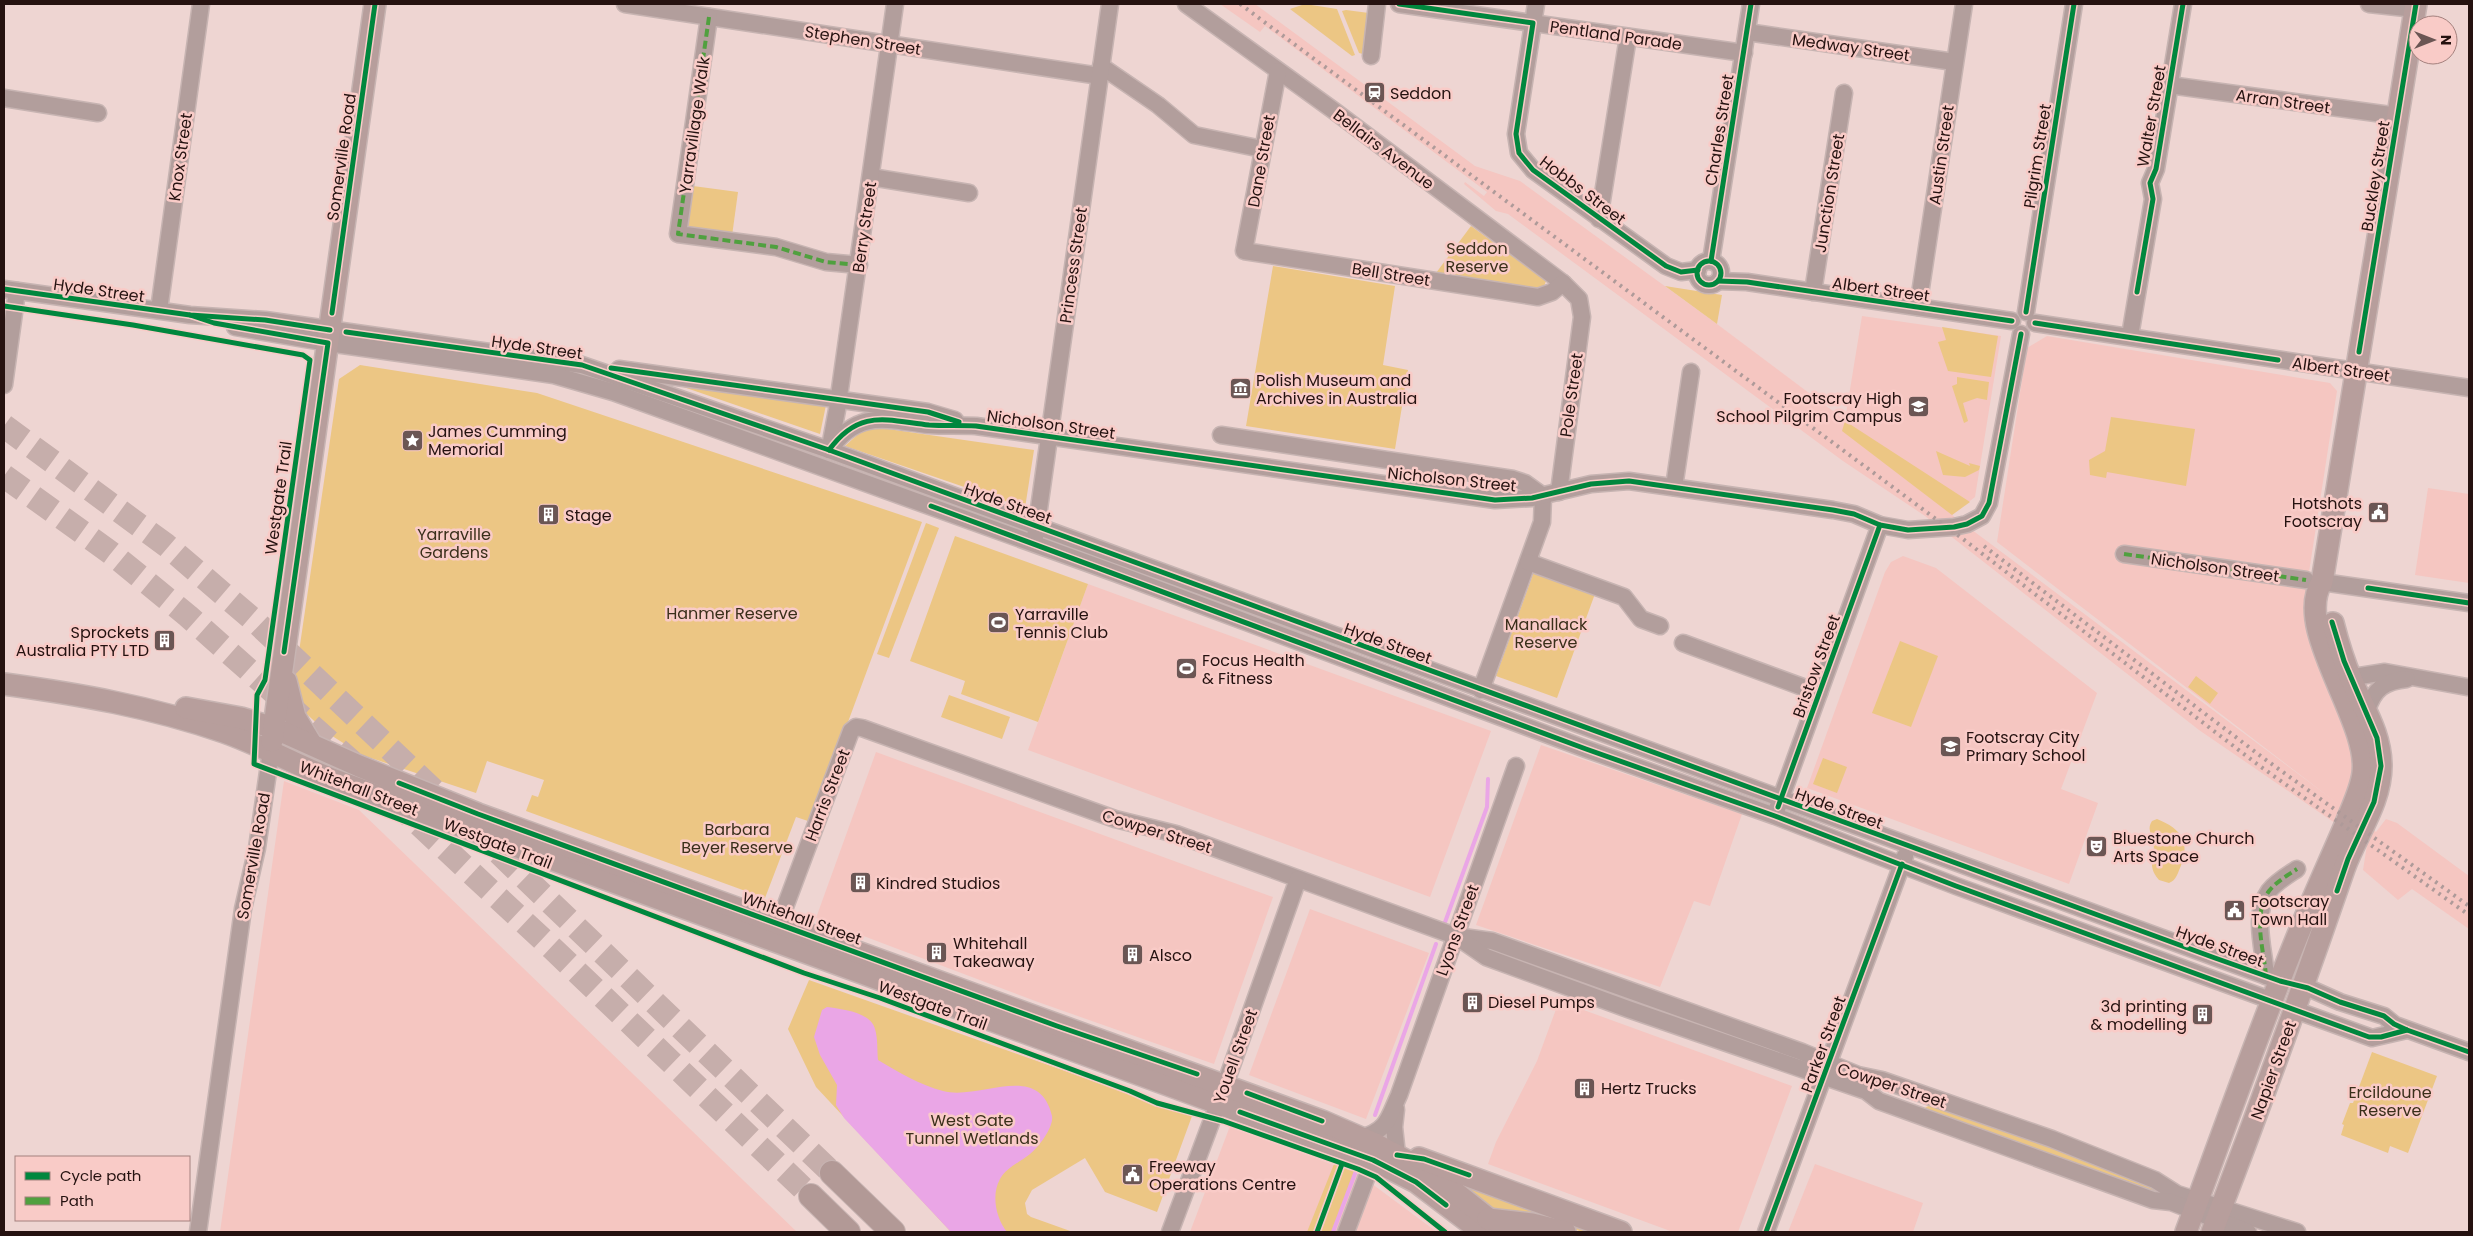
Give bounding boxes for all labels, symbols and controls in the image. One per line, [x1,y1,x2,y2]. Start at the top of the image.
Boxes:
street label: Pentland Parade [1549,15,1683,56]
north arrow [2408,15,2458,65]
street label: Stephen Street [803,20,923,61]
street label: Medway Street [1791,28,1911,67]
text: N [2436,35,2456,45]
street label: Yarravillage Walk [673,54,716,195]
street label: Walter Street [2131,63,2172,169]
street label: Charles Street [1699,72,1740,188]
station icon: Seddon [1362,81,1386,105]
place label: Seddon [1390,82,1451,105]
street label: Arran Street [2234,84,2332,120]
street label: Somerville Road [321,92,362,222]
street label: Pilgrim Street [2018,102,2057,210]
street label: Bellairs Avenue [1328,104,1439,195]
street label: Austin Street [1923,104,1960,206]
street label: Knox Street [163,111,198,203]
street label: Dane Street [1242,113,1281,209]
street label: Buckley Street [2355,119,2396,233]
street label: Junction Street [1809,132,1850,254]
street label: Hobbs Street [1535,150,1631,231]
street label: Berry Street [847,180,882,274]
street label: Princess Street [1054,205,1093,325]
park label: Seddon Reserve [1446,237,1508,278]
street label: Bell Street [1350,257,1432,292]
street label: Albert Street [1831,271,1931,308]
street label: Hyde Street [52,273,146,308]
street label: Hyde Street [490,330,584,365]
street label: Pole Street [1554,351,1589,439]
street label: Albert Street [2291,351,2391,388]
place label: Polish Museum and Archives in Australia [1256,369,1417,410]
museum icon: Polish Museum and Archives in Australia [1228,377,1252,401]
place label: Footscray High School Pilgrim Campus [1716,387,1902,428]
school or university icon: Footscray High School Pilgrim Campus [1906,395,1930,419]
street label: Nicholson Street [985,404,1117,445]
place label: James Cumming Memorial [428,420,567,461]
place icon: James Cumming Memorial [400,428,424,452]
street label: Westgate Trail [259,440,298,556]
street label: Nicholson Street [1386,461,1518,498]
street label: Hyde Street [961,477,1055,530]
place label: Hotshots Footscray [2284,492,2362,533]
public building icon: Hotshots Footscray [2366,500,2390,524]
building icon: Stage [537,503,561,527]
place label: Stage [565,504,612,527]
park label: Yarraville Gardens [417,523,491,564]
street label: Nicholson Street [2149,547,2281,588]
park label: Hanmer Reserve [666,602,798,625]
place label: Yarraville Tennis Club [1015,603,1108,644]
sports icon: Yarraville Tennis Club [987,611,1011,635]
street label: Bristow Street [1787,611,1846,721]
park label: Manallack Reserve [1505,613,1588,654]
street label: Hyde Street [1341,617,1435,670]
place label: Sprockets Australia PTY LTD [16,621,149,662]
building icon: Sprockets Australia PTY LTD [153,629,177,653]
place label: Focus Health & Fitness [1202,649,1305,690]
sports icon: Focus Health & Fitness [1174,657,1198,681]
place label: Footscray City Primary School [1966,726,2085,767]
school or university icon: Footscray City Primary School [1938,734,1962,758]
street label: Harris Street [799,746,856,845]
street label: Whitehall Street [296,755,422,822]
street label: Hyde Street [1792,782,1886,835]
street label: Somerville Road [231,791,276,921]
street label: Cowper Street [1099,804,1215,859]
street label: Westgate Trail [440,812,555,875]
park label: Barbara Beyer Reserve [681,818,793,859]
place label: Bluestone Church Arts Space [2113,827,2255,868]
theatre icon: Bluestone Church Arts Space [2085,835,2109,859]
building icon: Kindred Studios [848,871,872,895]
place label: Kindred Studios [876,872,1000,895]
street label: Lyons Street [1430,881,1485,979]
street label: Whitehall Street [739,886,865,951]
place label: Footscray Town Hall [2251,890,2329,931]
public building icon: Footscray Town Hall [2223,898,2247,922]
street label: Hyde Street [2173,920,2267,973]
place label: Whitehall Takeaway [953,932,1034,973]
building icon: Whitehall Takeaway [925,940,949,964]
building icon: Alsco [1121,943,1145,967]
place label: Alsco [1149,944,1192,967]
street label: Westgate Trail [875,975,991,1036]
building icon: Diesel Pumps [1460,990,1484,1014]
place label: Diesel Pumps [1488,991,1595,1014]
street label: Parker Street [1795,992,1852,1096]
place label: 3d printing & modelling [2091,995,2187,1036]
building icon: 3d printing & modelling [2191,1003,2215,1027]
street label: Youell Street [1208,1006,1263,1107]
street label: Napier Street [2245,1017,2302,1123]
street label: Cowper Street [1834,1057,1950,1114]
building icon: Hertz Trucks [1573,1076,1597,1100]
place label: Hertz Trucks [1601,1077,1697,1100]
park label: Ercildoune Reserve [2348,1081,2432,1122]
park label: West Gate Tunnel Wetlands [905,1109,1039,1150]
place label: Freeway Operations Centre [1149,1155,1296,1196]
legend [15,1156,190,1221]
public building icon: Freeway Operations Centre [1121,1163,1145,1187]
text: Cycle path [60,1165,141,1186]
text: Path [60,1190,94,1211]

